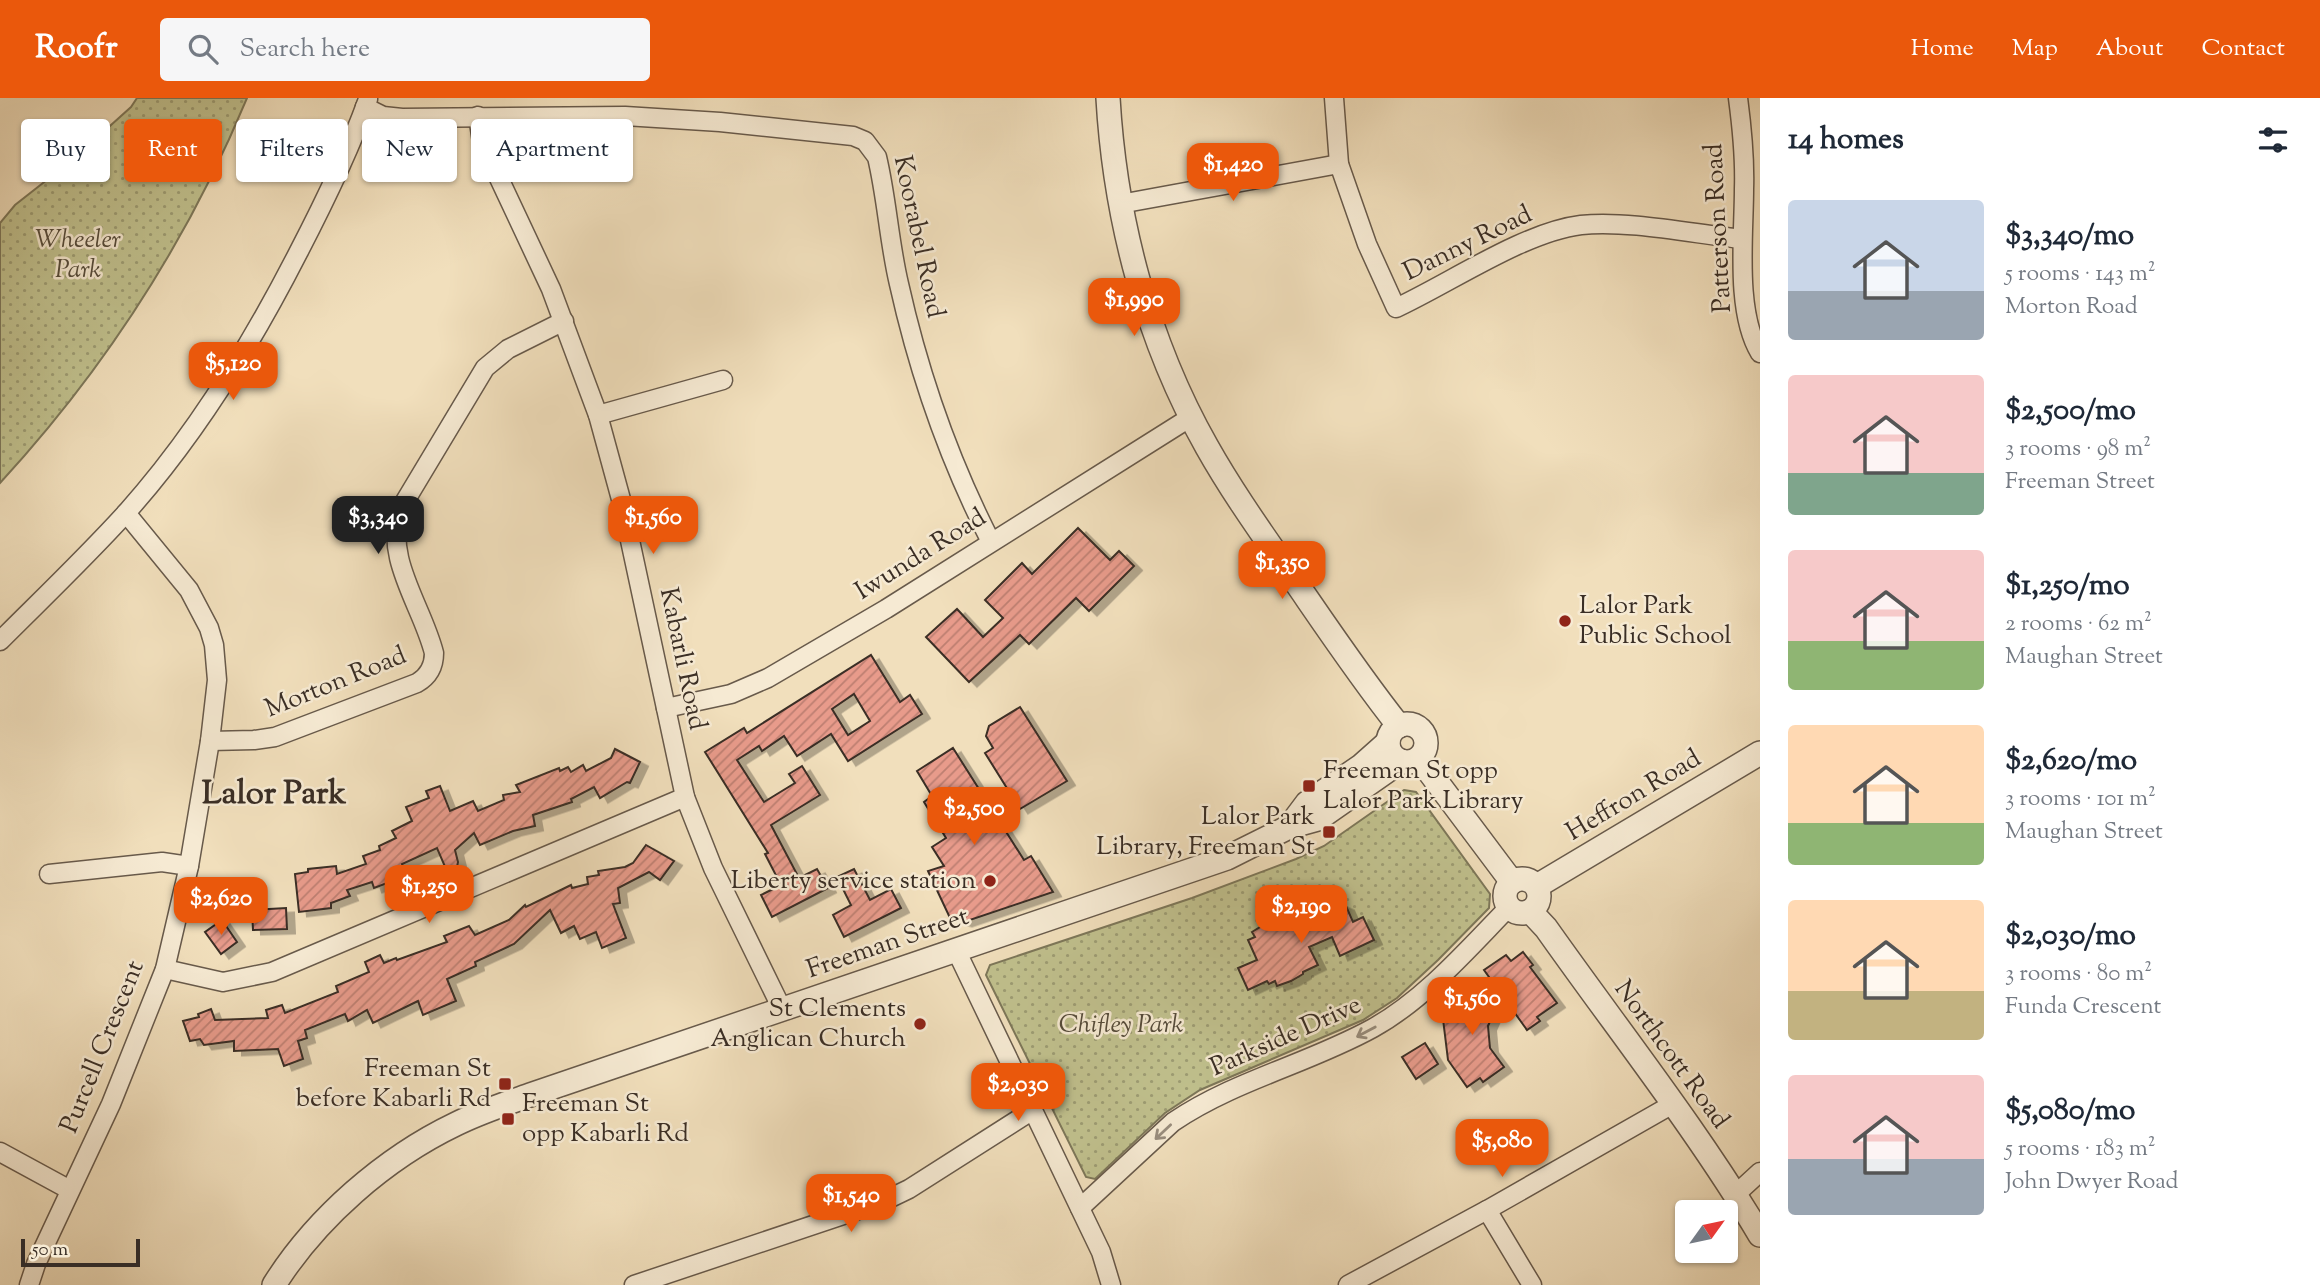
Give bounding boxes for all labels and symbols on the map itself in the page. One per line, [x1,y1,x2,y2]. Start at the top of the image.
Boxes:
street label: Patterson Road [1696,142,1742,314]
pin: $1,420 [1176,144,1290,203]
street label: Koorabel Road [883,152,953,322]
street label: Danny Road [1397,197,1539,291]
park label: Wheeler Park [35,222,121,289]
pin: $1,990 [1077,278,1191,338]
pin: $5,120 [176,342,290,402]
pin: $3,340 [321,496,435,556]
pin: $1,560 [596,496,710,556]
street label: Iwunda Road [848,500,994,610]
pin: $1,350 [1225,542,1339,601]
street label: Kabarli Road [649,584,715,734]
place label: Lalor Park Public School [1579,588,1732,655]
marker: Lalor Park Public School [1557,613,1573,629]
street label: Morton Road [260,638,413,728]
street label: Heffron Road [1559,741,1709,851]
place label: Freeman St opp Lalor Park Library [1323,753,1524,820]
district label: Lalor Park [202,771,346,819]
marker: Freeman St opp Lalor Park Library [1301,778,1317,794]
pin: $2,500 [917,788,1031,847]
place label: Lalor Park Library, Freeman St [1096,799,1315,866]
marker: Lalor Park Library, Freeman St [1321,824,1337,840]
place label: Liberty service station [731,863,976,900]
pin: $1,250 [372,866,486,925]
marker: Liberty service station [982,873,998,889]
pin: $2,620 [164,878,278,937]
pin: $2,190 [1244,886,1358,945]
street label: Freeman Street [802,899,974,989]
street label: Purcell Crescent [52,955,155,1139]
street label: Northcott Road [1604,973,1738,1137]
pin: $1,560 [1415,978,1529,1037]
street label: Parkside Drive [1205,987,1367,1087]
place label: St Clements Anglican Church [710,991,906,1058]
park label: Chifley Park [1059,1007,1183,1044]
marker: St Clements Anglican Church [912,1016,928,1032]
one-way arrow [1356,1026,1377,1039]
place label: Freeman St before Kabarli Rd [296,1051,491,1118]
pin: $2,030 [961,1063,1075,1123]
marker: Freeman St before Kabarli Rd [497,1076,513,1092]
place label: Freeman St opp Kabarli Rd [522,1086,689,1153]
marker: Freeman St opp Kabarli Rd [500,1111,516,1127]
pin: $5,080 [1445,1119,1559,1179]
one-way arrow [1155,1123,1172,1140]
pin: $1,540 [794,1174,908,1234]
north arrow [1675,1200,1738,1264]
scale bar [21,1236,140,1268]

